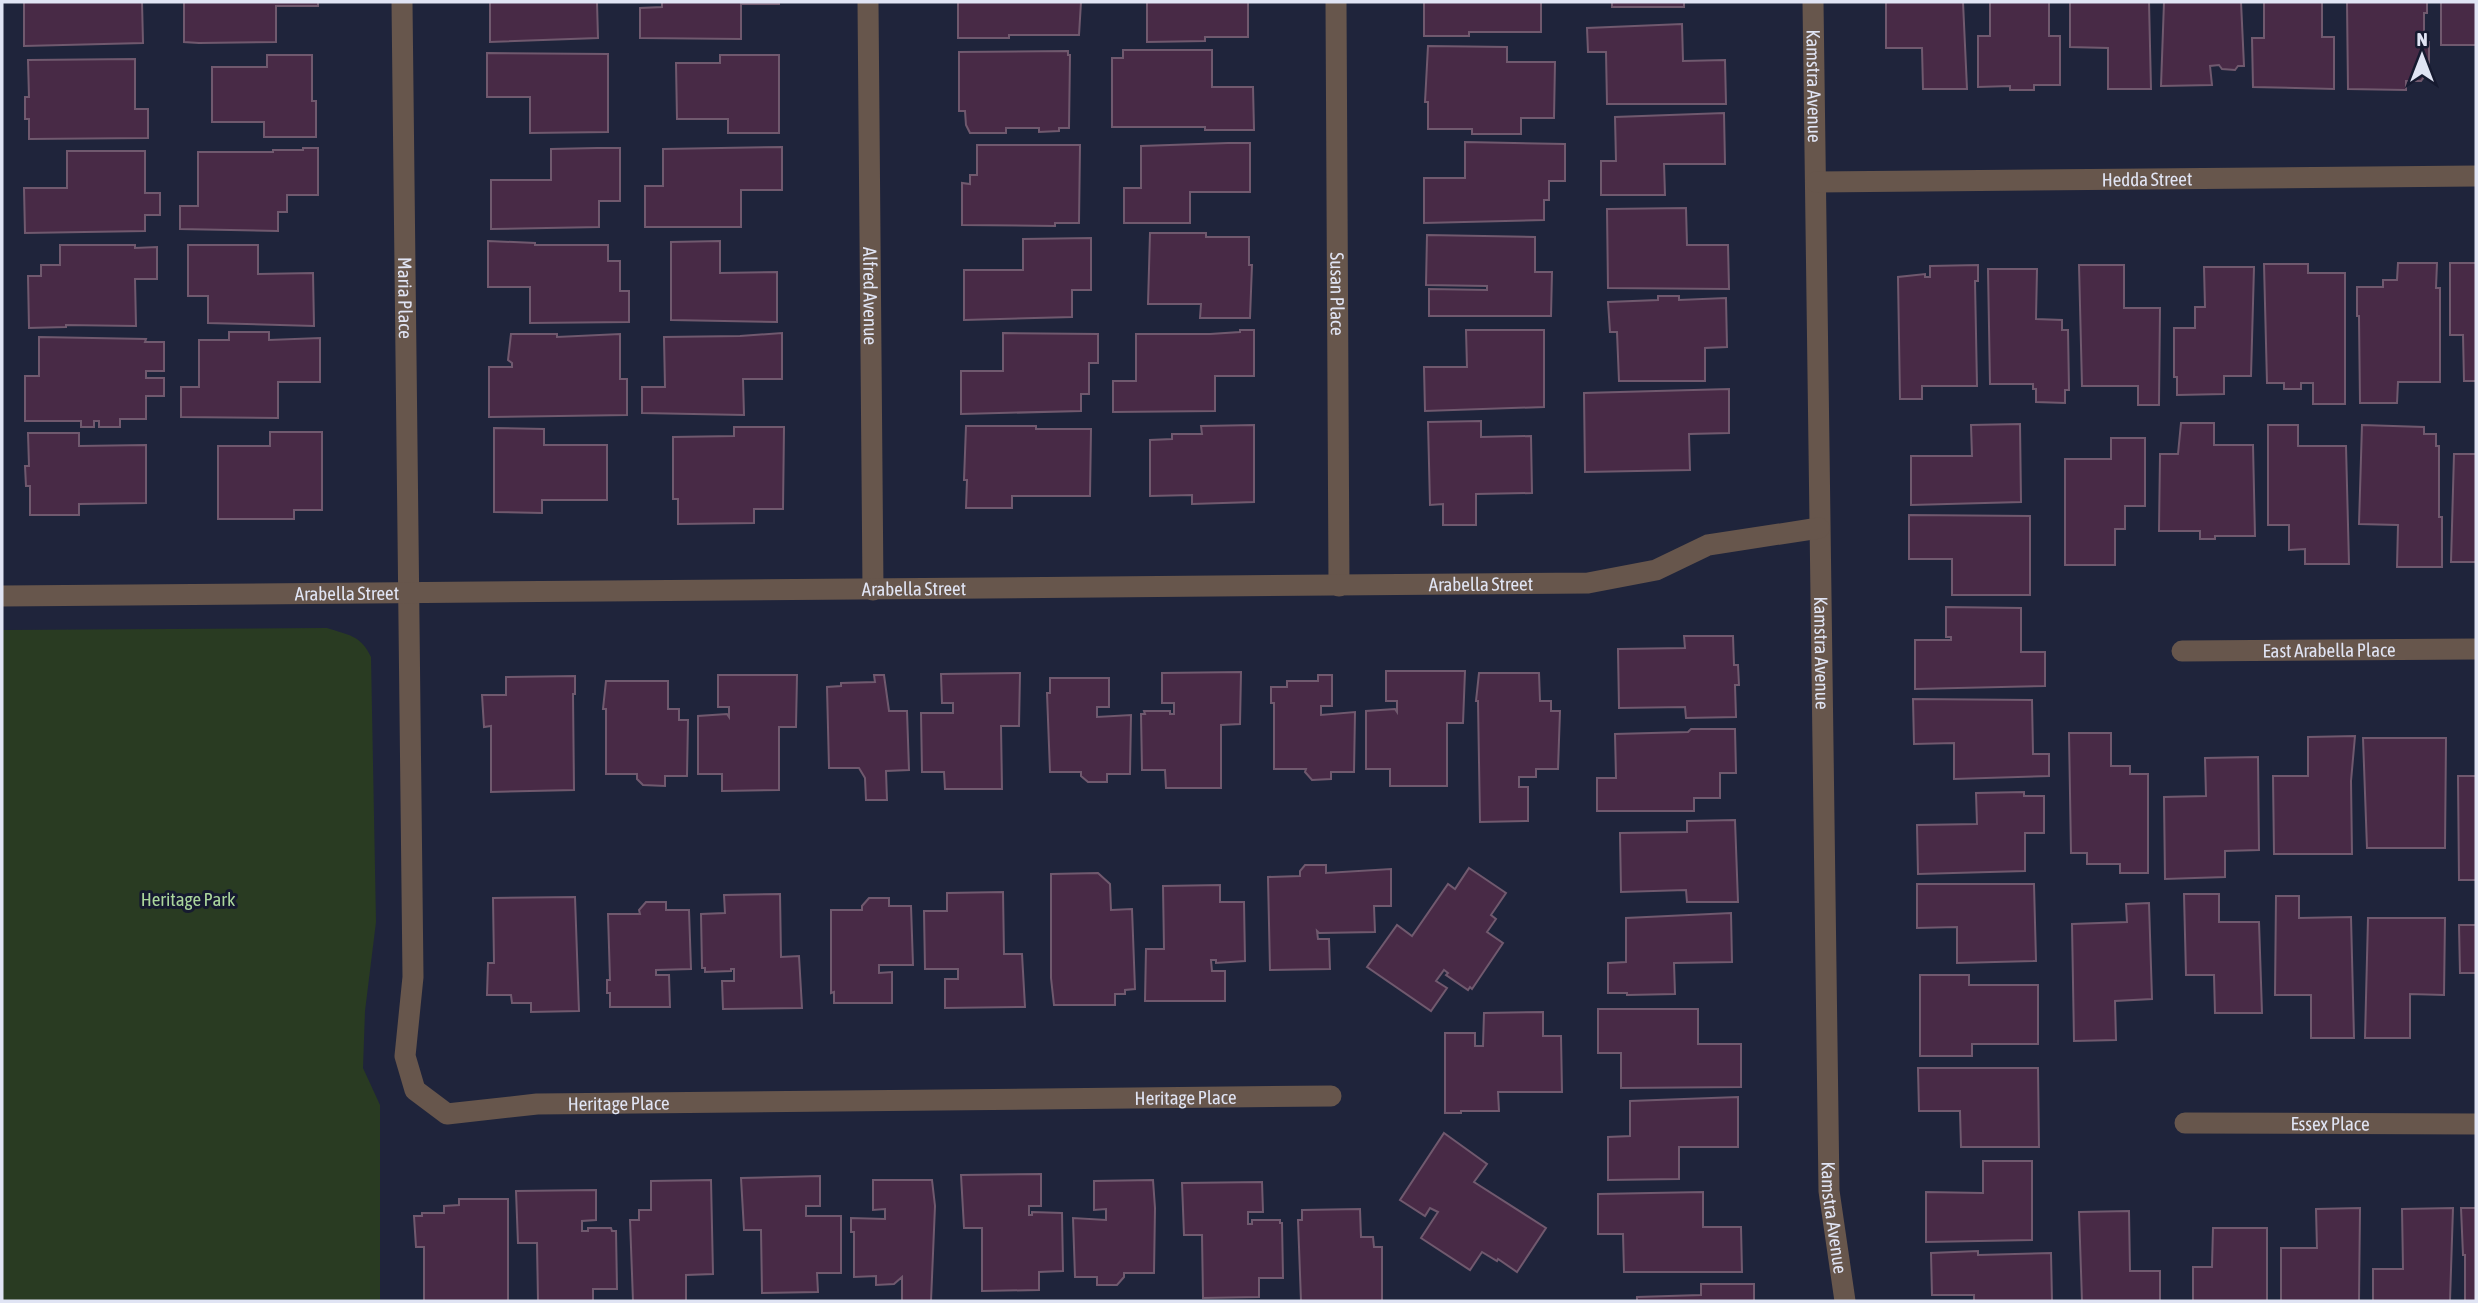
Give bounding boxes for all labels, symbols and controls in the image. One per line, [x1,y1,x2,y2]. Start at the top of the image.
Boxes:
north arrow [2387,21,2457,91]
text: N [2416,28,2428,50]
street label: Kamstra Avenue [1802,29,1826,143]
street label: Hedda Street [2101,168,2192,190]
street label: Alfred Avenue [859,247,882,345]
street label: Susan Place [1326,252,1349,336]
street label: Maria Place [394,257,417,339]
street label: Arabella Street [1429,572,1533,595]
street label: Arabella Street [862,577,966,600]
street label: Arabella Street [295,582,399,605]
street label: Kamstra Avenue [1810,596,1834,710]
street label: East Arabella Place [2262,639,2396,661]
park label: Heritage Park [141,888,236,910]
street label: Heritage Place [1134,1086,1237,1109]
street label: Heritage Place [567,1092,670,1115]
street label: Essex Place [2290,1112,2370,1135]
street label: Kamstra Avenue [1818,1161,1852,1275]

